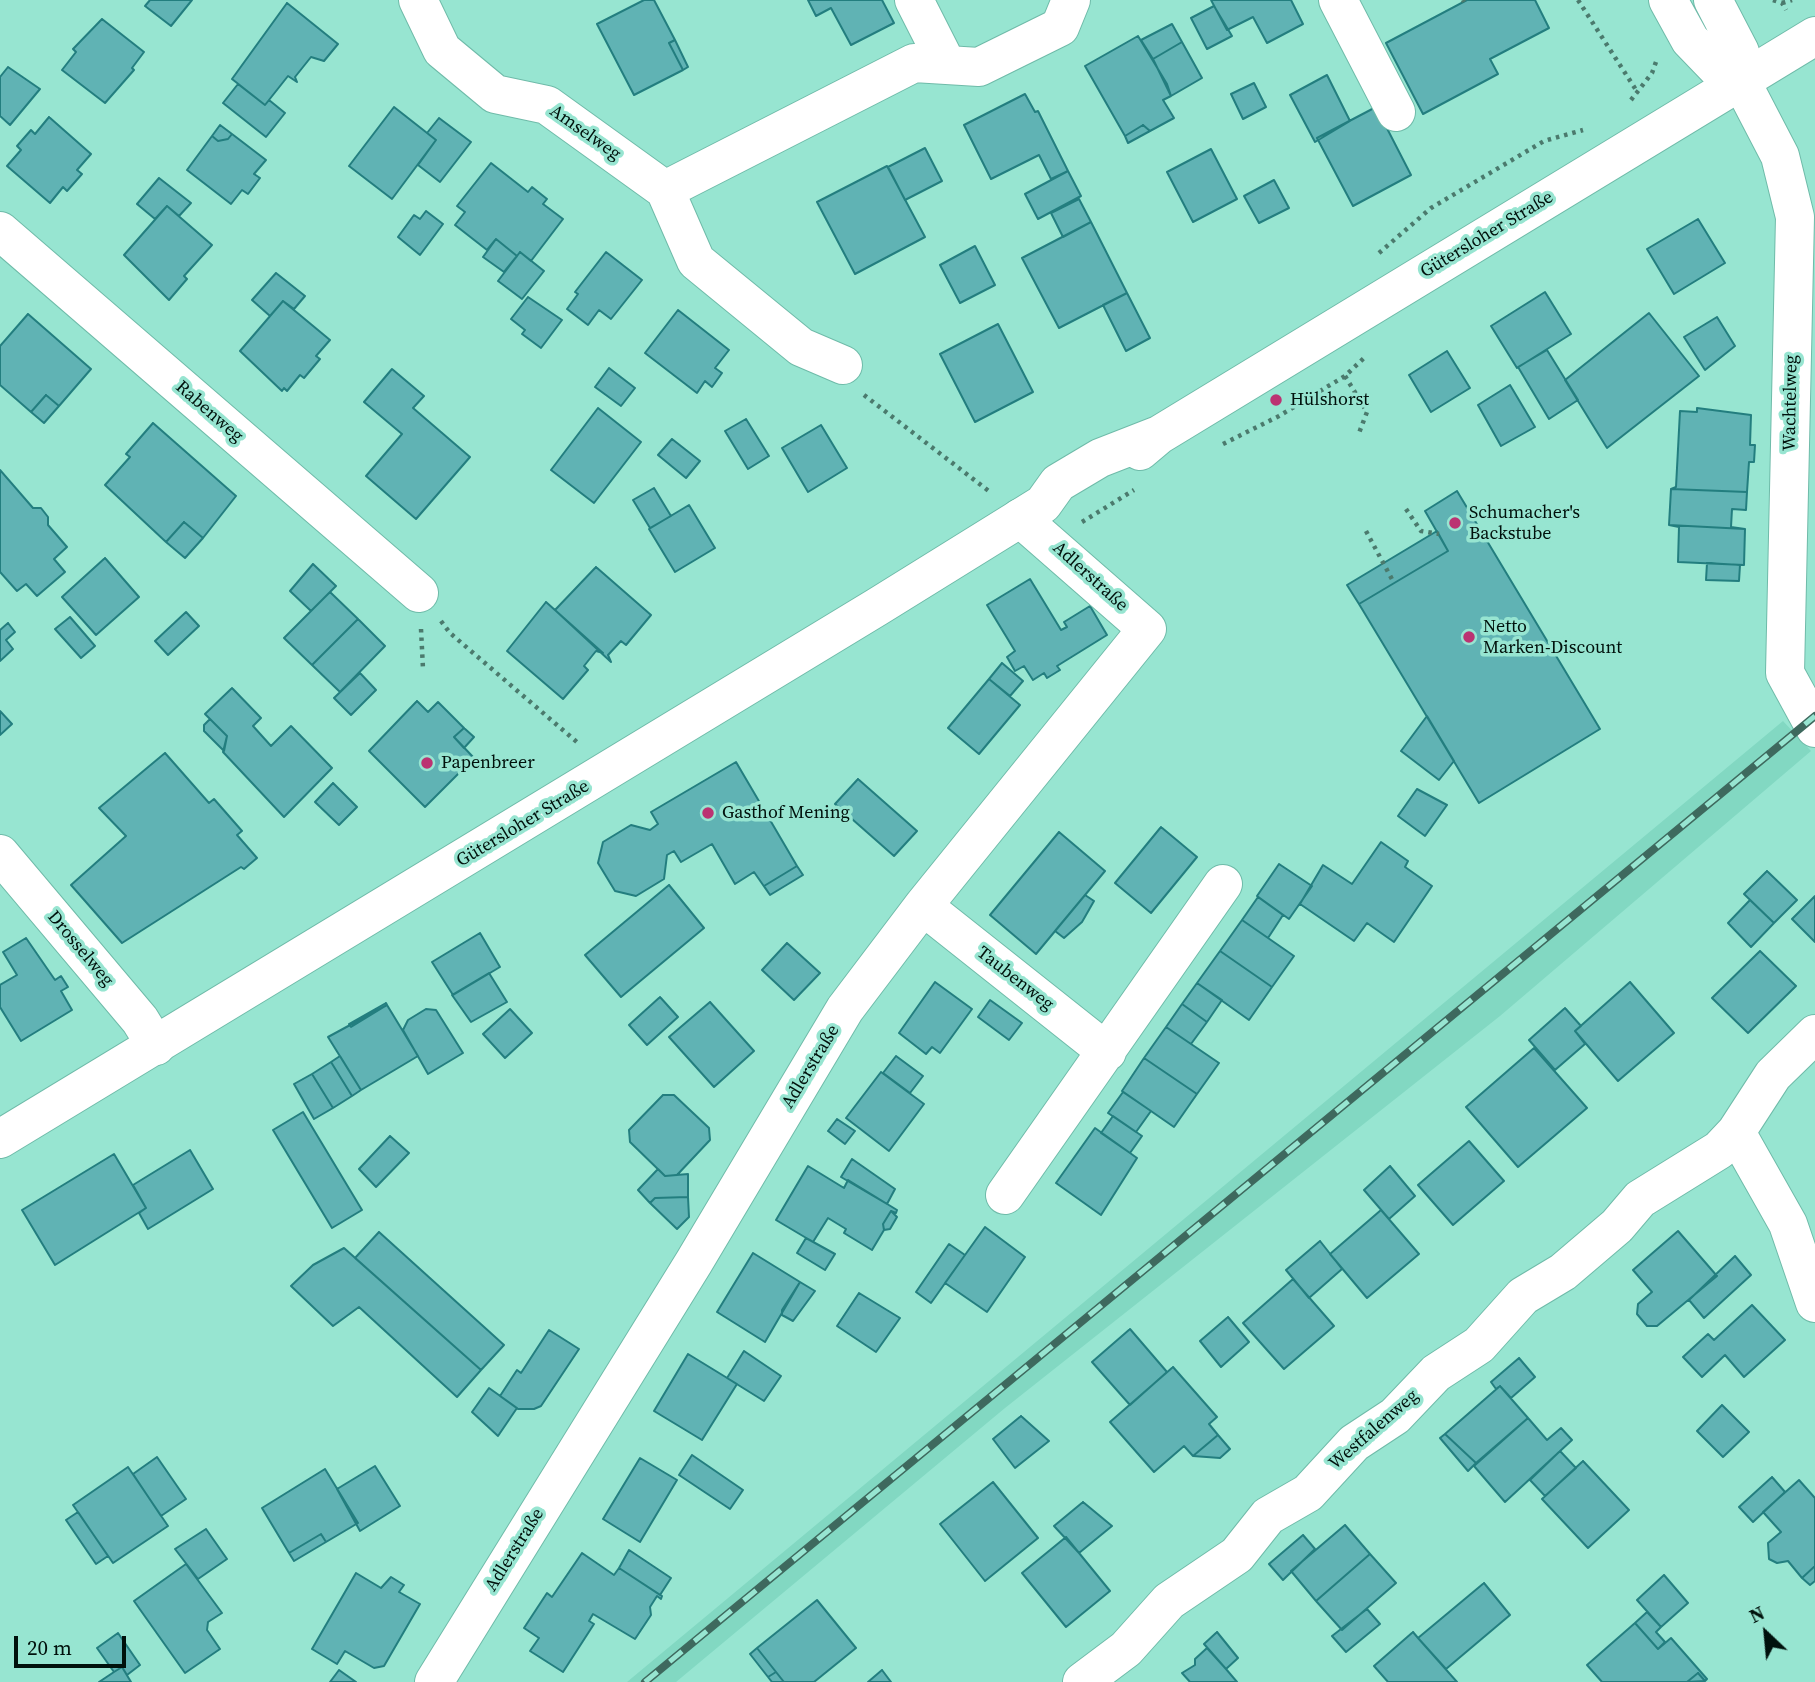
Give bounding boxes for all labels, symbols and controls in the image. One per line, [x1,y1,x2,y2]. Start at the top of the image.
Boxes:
street label: Amselweg [545,101,625,165]
street label: Gütersloher Straße [1417,187,1557,283]
street label: Wachtelweg [1779,355,1803,451]
street label: Rabenweg [171,377,247,447]
place label: Hülshorst [1290,389,1369,411]
marker: Hülshorst [1268,392,1284,408]
place label: Schumacher's Backstube [1469,502,1580,544]
marker: Schumacher's Backstube [1447,515,1463,531]
street label: Adlerstraße [1048,538,1132,616]
place label: Netto Marken-Discount [1483,616,1622,658]
marker: Netto Marken-Discount [1461,629,1477,645]
place label: Papenbreer [441,752,535,774]
marker: Papenbreer [419,755,435,771]
street label: Gütersloher Straße [453,776,593,872]
place label: Gasthof Mening [722,802,850,824]
marker: Gasthof Mening [700,805,716,821]
street label: Drosselweg [42,907,118,991]
street label: Taubenweg [972,942,1058,1016]
street label: Adlerstraße [778,1021,844,1113]
street label: Westfalenweg [1325,1385,1423,1475]
street label: Adlerstraße [481,1504,549,1596]
north arrow [1731,1598,1801,1668]
text: N [1745,1599,1769,1629]
scale bar [18,1622,130,1666]
text: 20 m [27,1633,72,1662]

